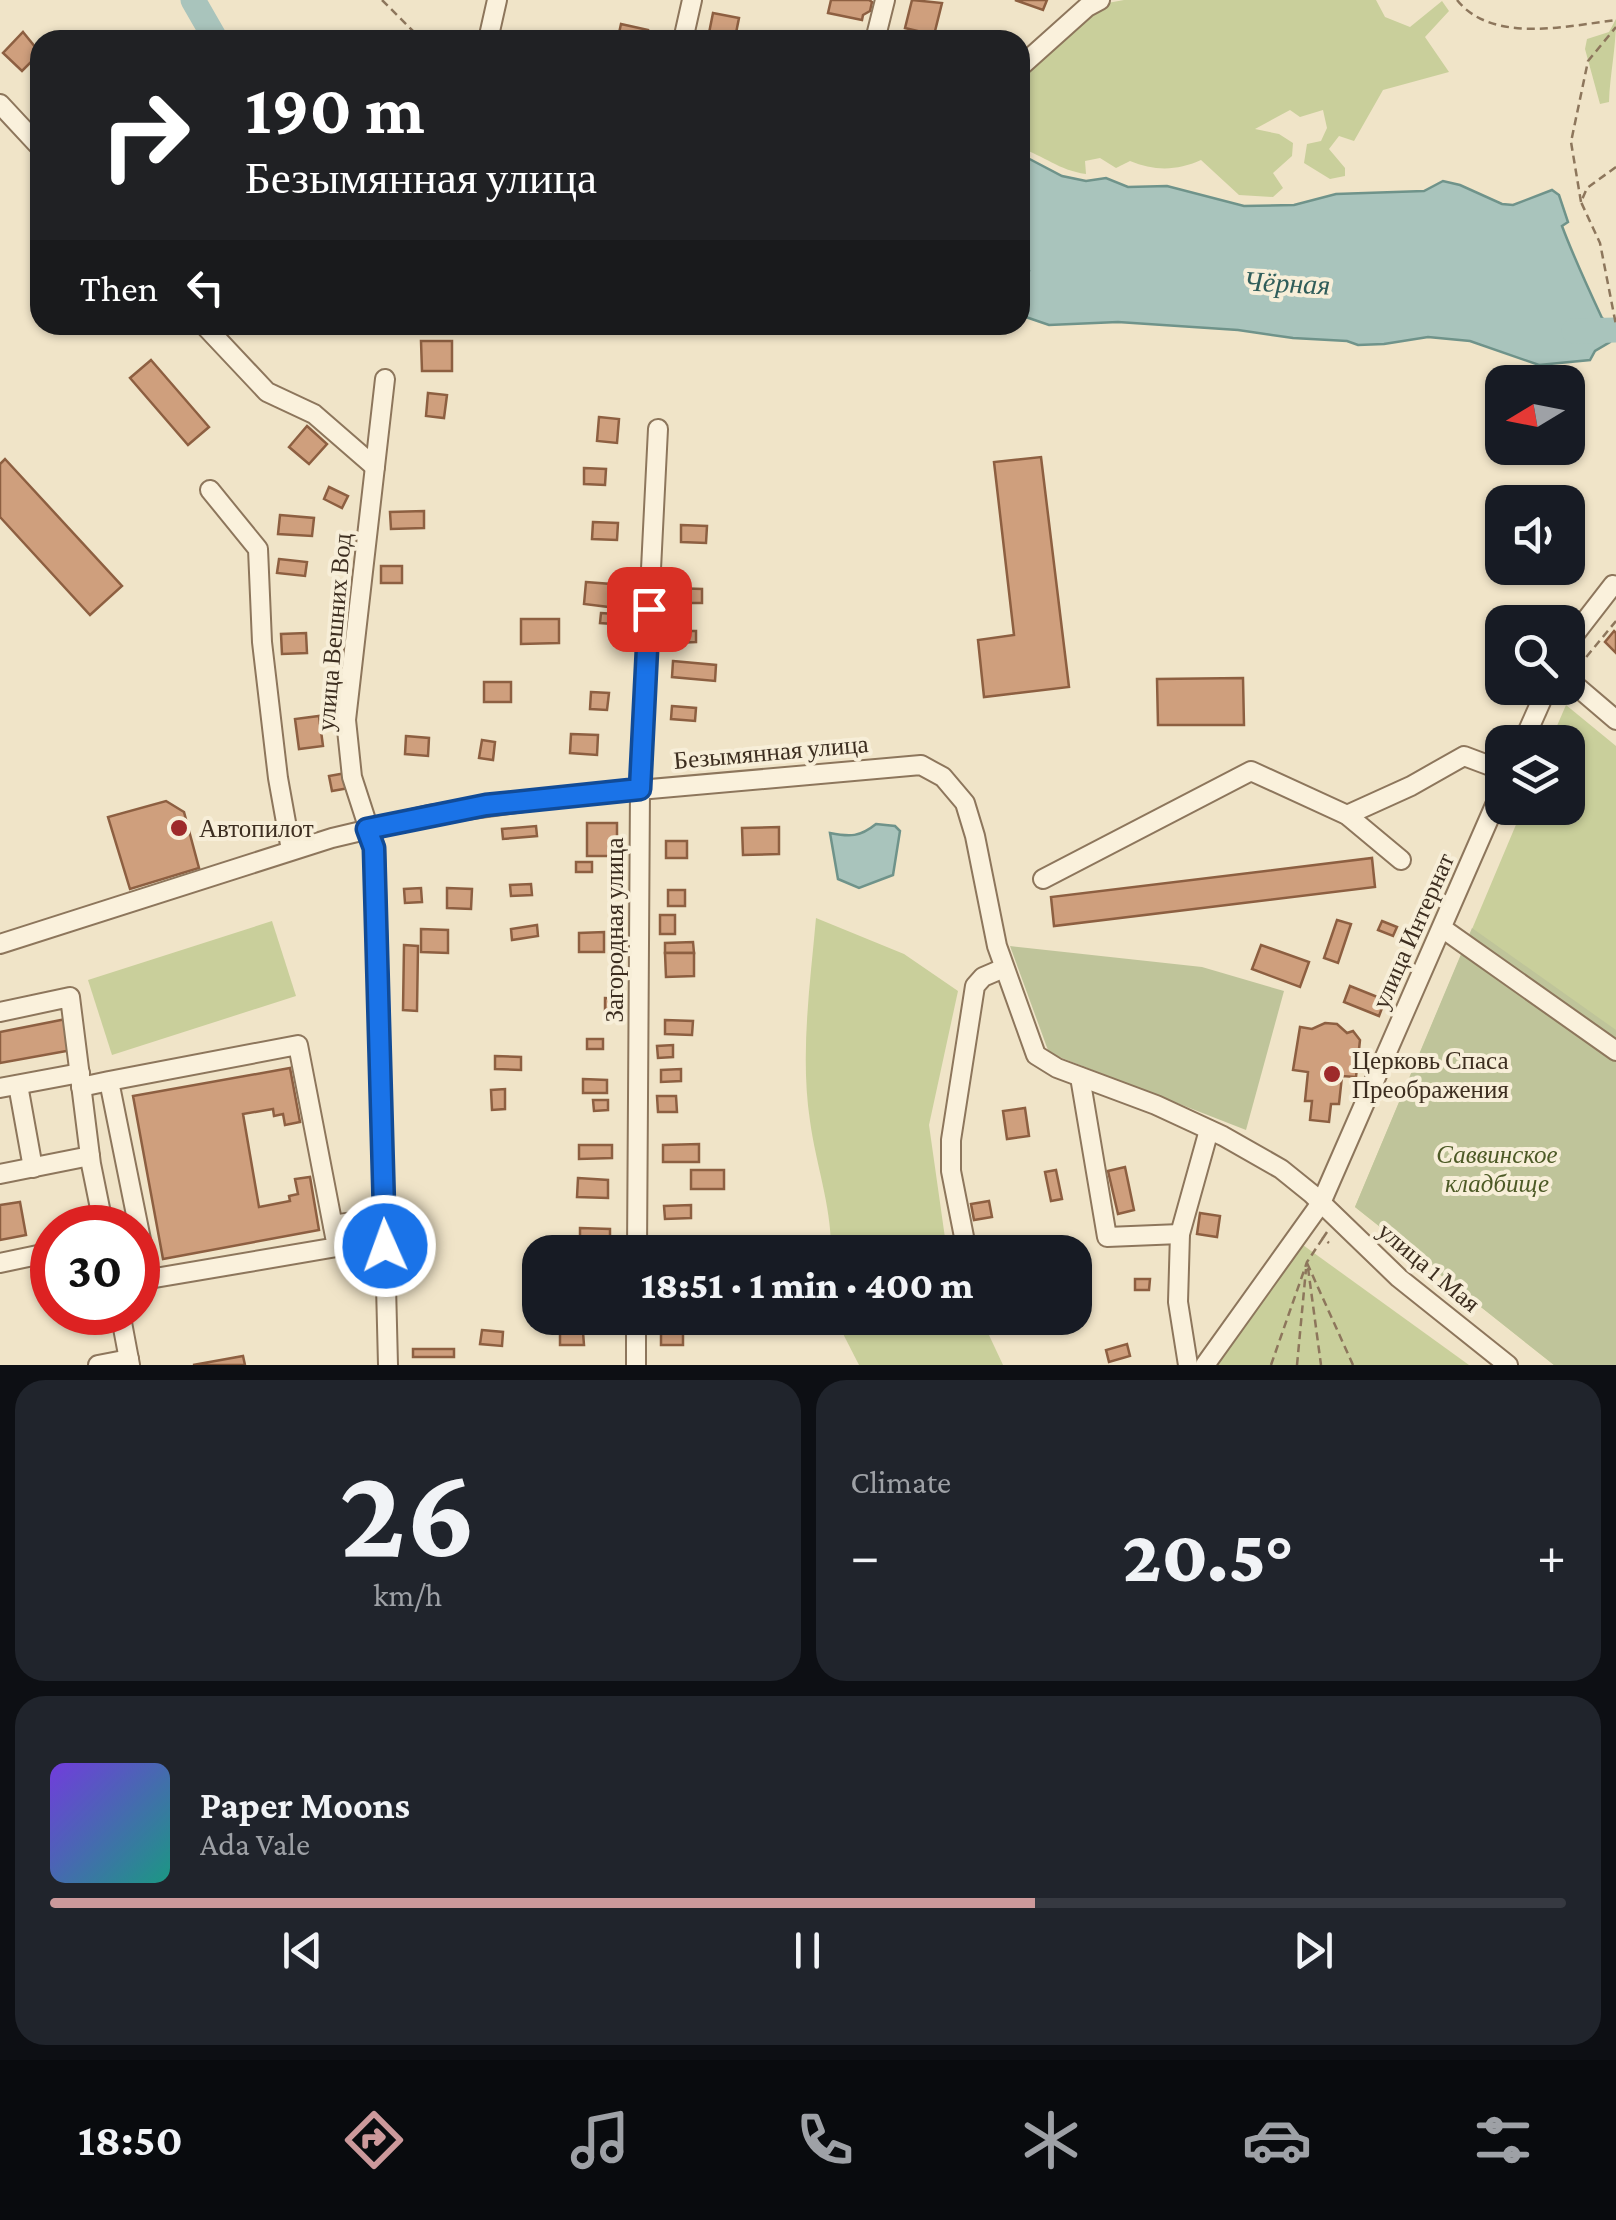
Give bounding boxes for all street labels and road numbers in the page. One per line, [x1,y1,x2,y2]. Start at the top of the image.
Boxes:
street label: улица Вешних Вод [312,532,356,732]
street label: Безымянная улица [672,730,870,774]
street label: Загородная улица [601,837,628,1023]
street label: улица Интернат [1367,849,1459,1013]
street label: улица 1 Мая [1373,1217,1486,1318]

